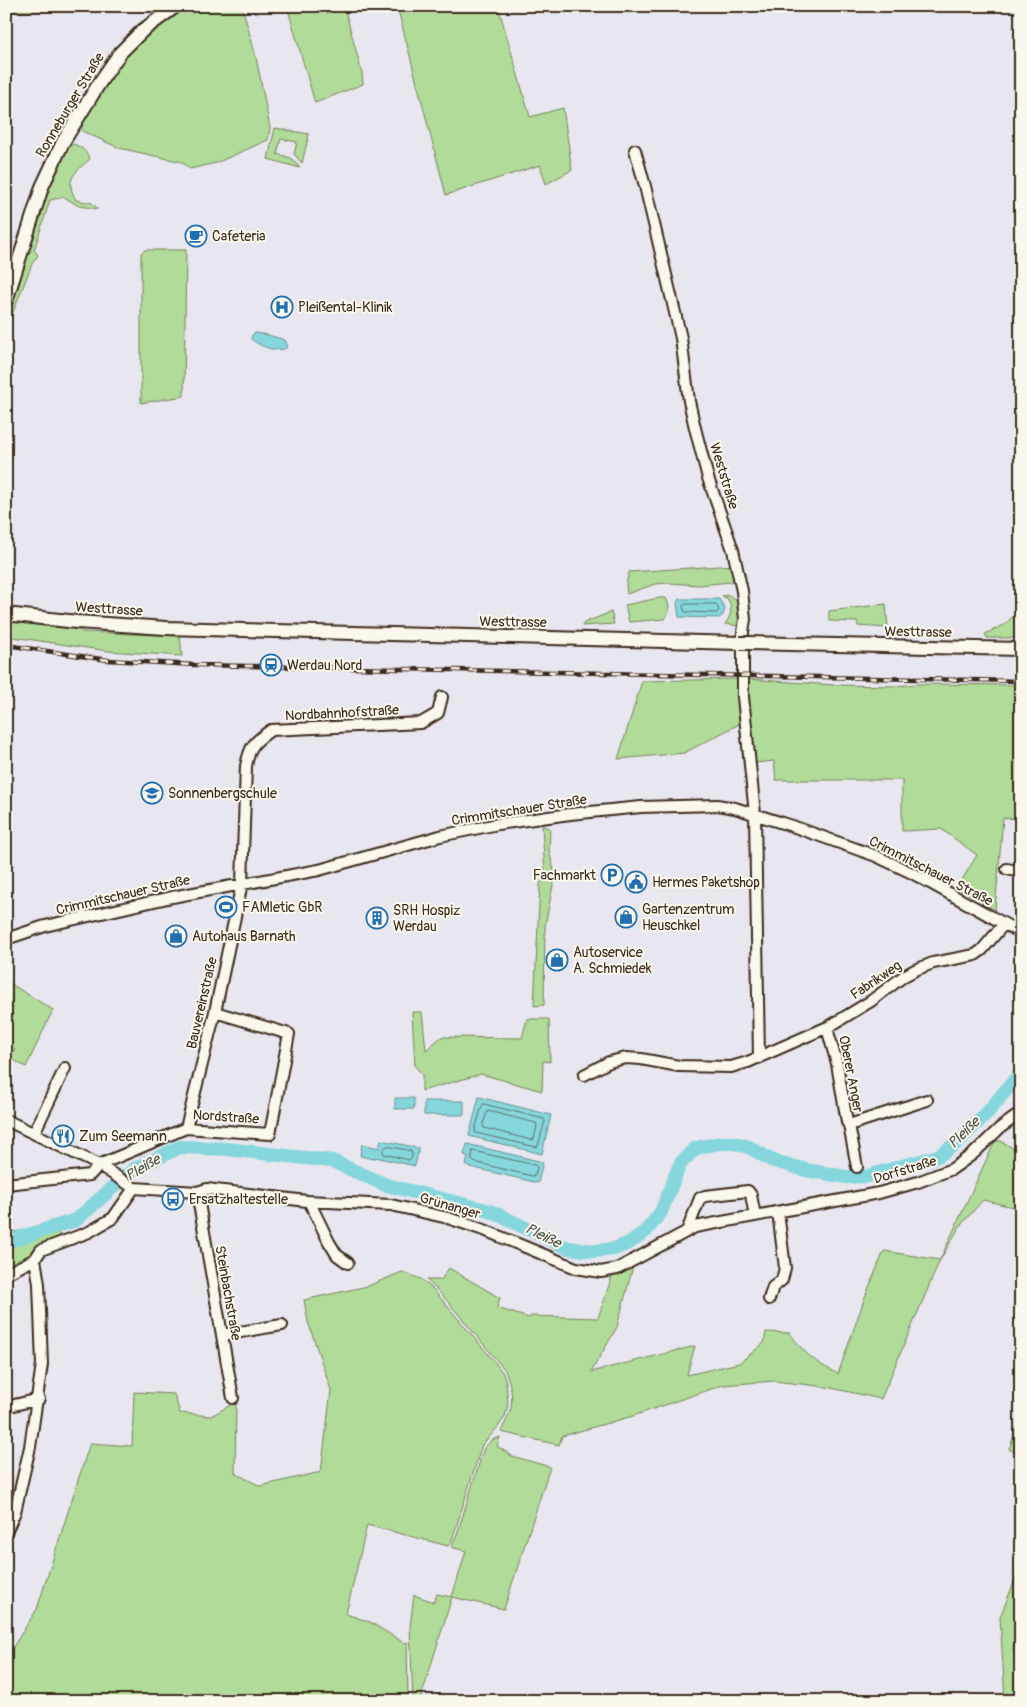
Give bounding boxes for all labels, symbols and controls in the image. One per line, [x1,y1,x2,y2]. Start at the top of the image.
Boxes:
street label: Ronneburger Straße [32,50,108,160]
cafe icon: Cafeteria [184,224,208,248]
place label: Cafeteria [212,228,265,245]
hospital icon: Pleißental-Klinik [270,295,294,319]
place label: Pleißental-Klinik [298,299,392,316]
street label: Weststraße [706,441,742,511]
street label: Westtrasse [75,598,143,620]
street label: Westtrasse [479,613,547,631]
street label: Westtrasse [884,623,952,641]
station icon: Werdau Nord [259,653,283,677]
place label: Werdau Nord [287,657,362,674]
street label: Nordbahnhofstraße [285,702,400,724]
school or university icon: Sonnenbergschule [140,781,164,805]
place label: Sonnenbergschule [168,785,277,802]
street label: Crimmitschauer Straße [450,791,588,829]
street label: Crimmitschauer Straße [866,832,996,910]
parking icon: Fachmarkt [600,863,624,887]
place label: Fachmarkt [533,867,596,884]
public building icon: Hermes Paketshop [624,870,648,894]
street label: Crimmitschauer Straße [54,871,192,919]
place label: Hermes Paketshop [652,874,760,891]
sports icon: FAMletic GbR [214,895,238,919]
place label: FAMletic GbR [242,899,322,916]
place label: Gartenzentrum Heuschkel [642,901,734,934]
place label: SRH Hospiz Werdau [393,902,460,935]
shop icon: Gartenzentrum Heuschkel [614,905,638,929]
building icon: SRH Hospiz Werdau [365,906,389,930]
shop icon: Autohaus Barnath [164,924,188,948]
place label: Autohaus Barnath [192,928,296,945]
place label: Autoservice A. Schmiedek [573,944,652,977]
shop icon: Autoservice A. Schmiedek [545,948,569,972]
street label: Bauvereinstraße [183,955,221,1051]
street label: Fabrikweg [847,957,905,1003]
street label: Oberer Anger [835,1034,867,1114]
street label: Nordstraße [192,1106,260,1128]
water label: Pleiße [944,1112,985,1153]
restaurant icon: Zum Seemann [51,1124,75,1148]
place label: Zum Seemann [79,1128,167,1145]
water label: Pleiße [122,1149,165,1186]
street label: Dorfstraße [871,1152,939,1188]
bus stop icon: Ersatzhaltestelle [161,1187,185,1211]
street label: Grünanger [418,1189,482,1223]
place label: Ersatzhaltestelle [189,1191,288,1208]
water label: Pleiße [522,1219,565,1253]
street label: Steinbachstraße [211,1244,245,1342]

